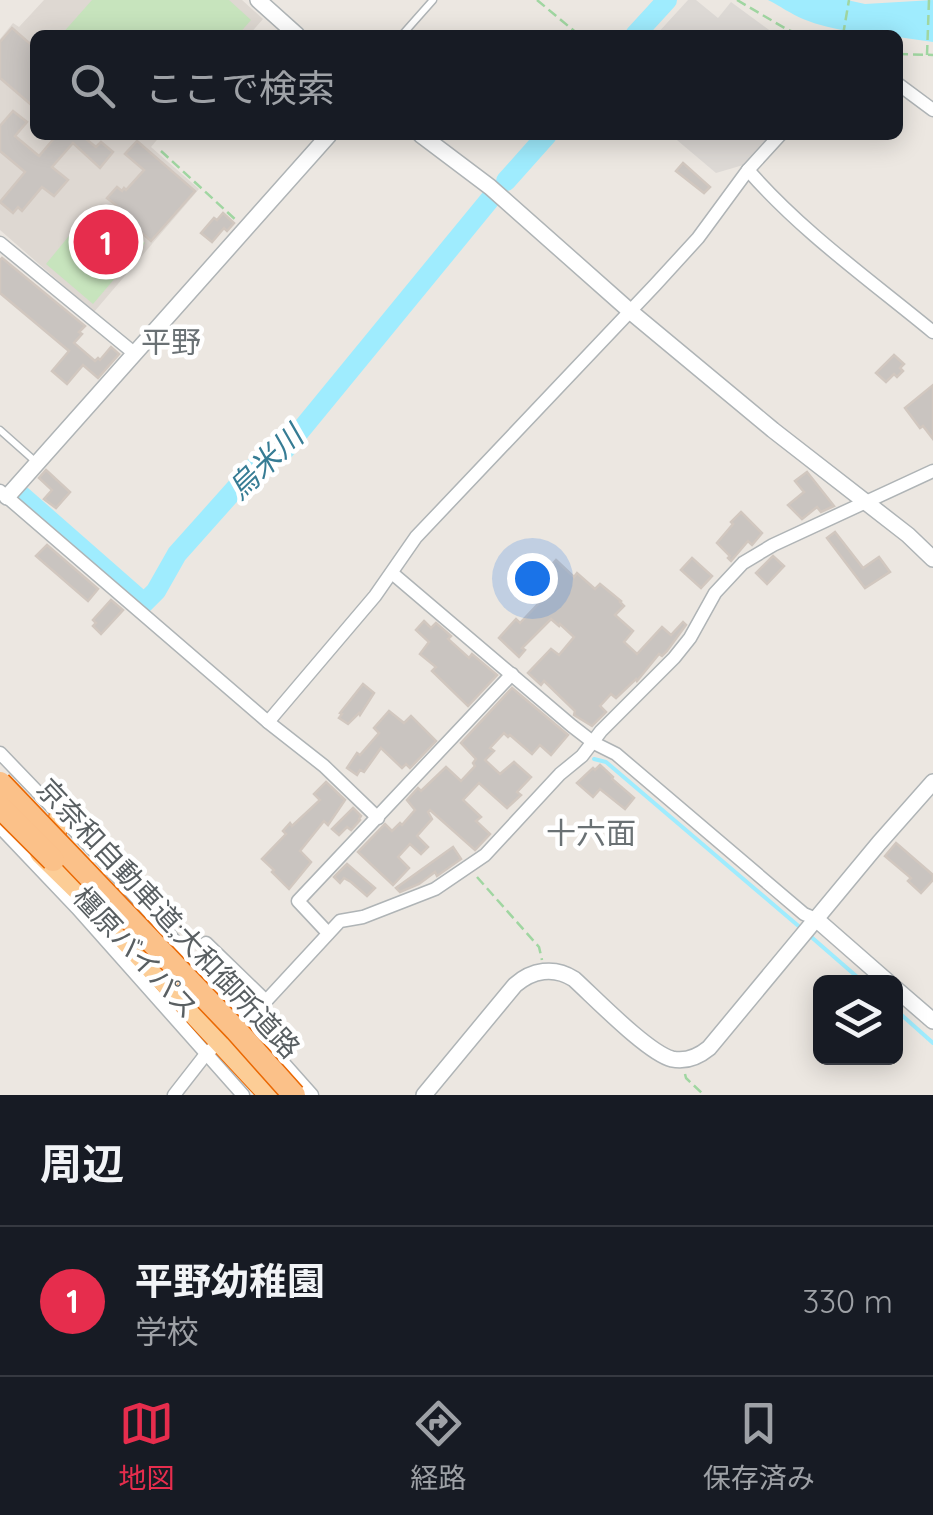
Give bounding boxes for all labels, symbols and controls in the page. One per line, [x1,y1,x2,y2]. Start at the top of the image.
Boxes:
search box [30,30,903,140]
icon: search [65,58,120,113]
text: ここで検索 [145,64,335,112]
pin: 1 [74,204,138,280]
district label: 平野 [141,323,201,361]
water label: 烏米川 [219,415,313,507]
your location [507,553,558,604]
street label: 京奈和自動車道;大和御所道路 [30,771,308,1065]
district label: 十六面 [546,814,636,852]
street label: 橿原バイパス [66,879,206,1025]
map controls [813,975,903,1065]
button: layers [813,975,903,1065]
text: 周辺 [40,1137,124,1190]
text: 平野幼稚園 [135,1257,325,1305]
text: 1 [66,1281,79,1321]
text: 330 m [803,1281,893,1321]
text: 学校 [135,1311,199,1351]
tab: 地図 [118,1396,174,1496]
tab: 経路 [410,1396,467,1496]
tab: 保存済み [703,1396,815,1496]

